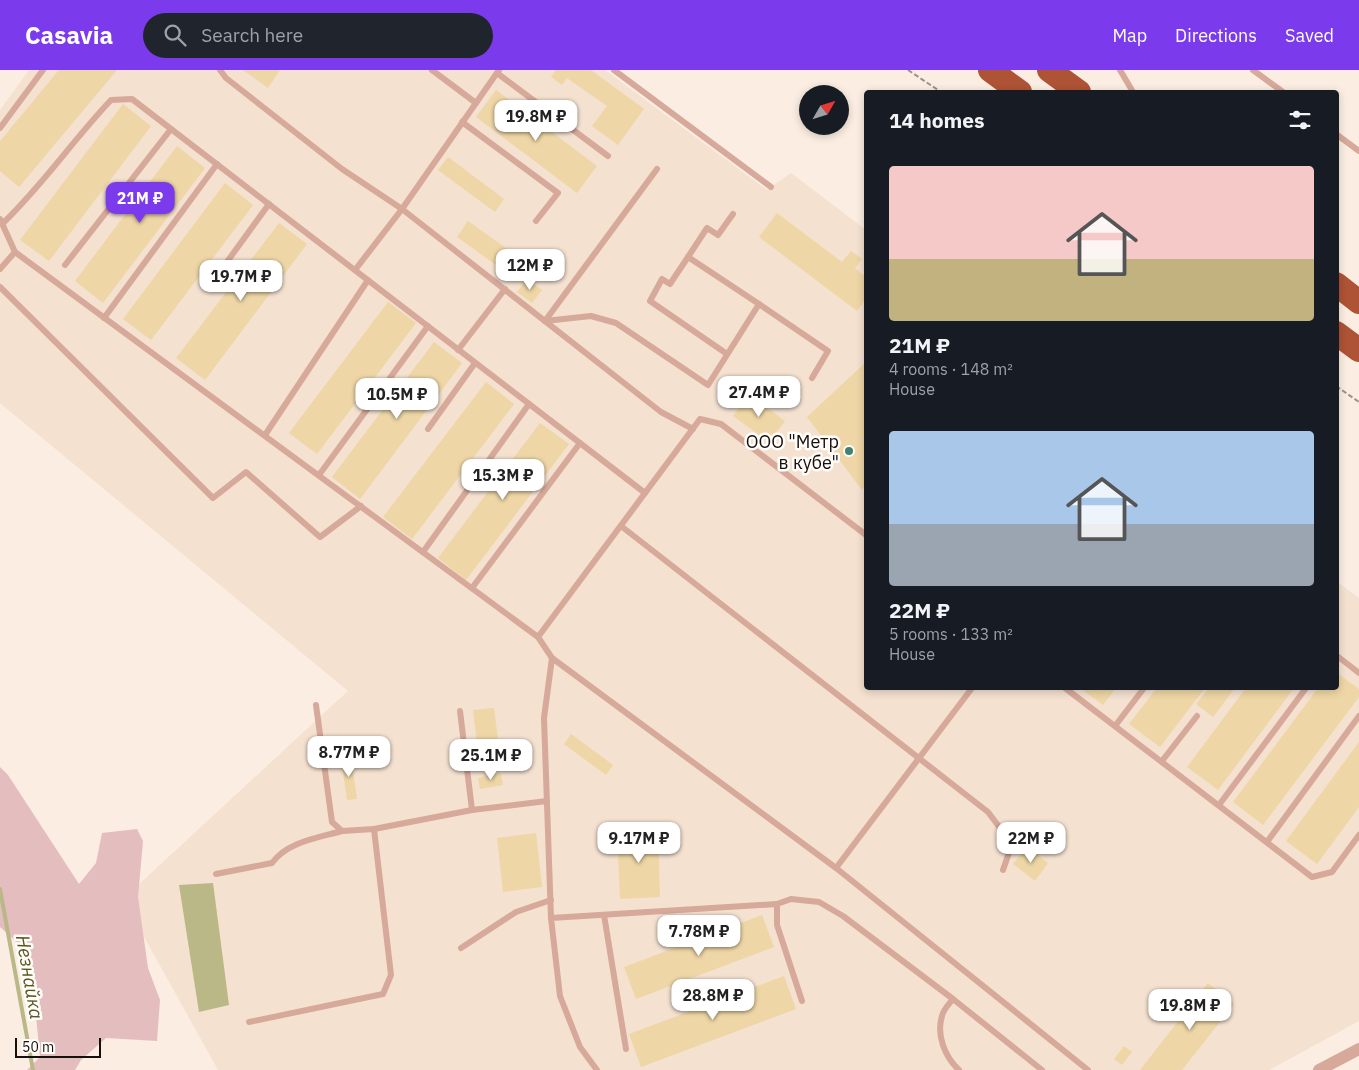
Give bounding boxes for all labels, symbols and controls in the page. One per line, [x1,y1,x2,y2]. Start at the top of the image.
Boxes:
search box [143,13,493,58]
text: Casavia [25,19,113,51]
icon: search [161,21,189,49]
text: Search here [201,23,303,47]
text: Map [1112,24,1147,47]
text: Directions [1175,24,1257,47]
text: Saved [1285,24,1334,47]
north arrow [799,85,849,135]
map controls [799,85,849,135]
pin: 19.8M ₽ [490,100,582,142]
text: 19.8M ₽ [505,106,567,126]
text: 14 homes [889,106,985,134]
icon: filters [1286,106,1314,134]
pin: 21M ₽ [105,182,175,224]
text: 21M ₽ [117,188,163,208]
icon: home [1057,199,1147,289]
pin: 12M ₽ [495,248,565,291]
text: 12M ₽ [507,255,553,275]
pin: 19.7M ₽ [195,260,287,302]
text: 19.7M ₽ [210,266,272,286]
text: 21M ₽ [889,331,950,359]
text: 4 rooms · 148 m² [889,359,1013,379]
pin: 27.4M ₽ [713,376,805,418]
pin: 10.5M ₽ [351,378,443,420]
text: House [889,379,935,399]
text: 27.4M ₽ [728,382,790,402]
text: 10.5M ₽ [366,384,428,404]
place label: ООО "Метр в кубе" [746,430,839,474]
marker: ООО "Метр в кубе" [843,445,855,457]
pin: 15.3M ₽ [457,458,549,501]
icon: home [1057,464,1147,554]
text: 15.3M ₽ [472,465,534,485]
text: 22M ₽ [889,596,950,624]
text: 5 rooms · 133 m² [889,624,1013,644]
text: House [889,644,935,664]
pin: 8.77M ₽ [303,736,395,778]
pin: 25.1M ₽ [445,738,537,781]
text: 8.77M ₽ [318,742,380,762]
text: 25.1M ₽ [460,745,522,765]
pin: 9.17M ₽ [593,822,685,864]
pin: 22M ₽ [996,822,1066,864]
text: 9.17M ₽ [608,828,670,848]
text: 22M ₽ [1008,828,1054,848]
pin: 7.78M ₽ [653,914,745,957]
text: 7.78M ₽ [668,921,730,941]
water label: Незнайка [11,933,49,1021]
pin: 28.8M ₽ [667,978,759,1021]
text: 28.8M ₽ [682,985,744,1005]
pin: 19.8M ₽ [1144,988,1236,1031]
text: 19.8M ₽ [1159,995,1221,1015]
scale bar [15,1035,101,1058]
text: 50 m [22,1038,54,1056]

